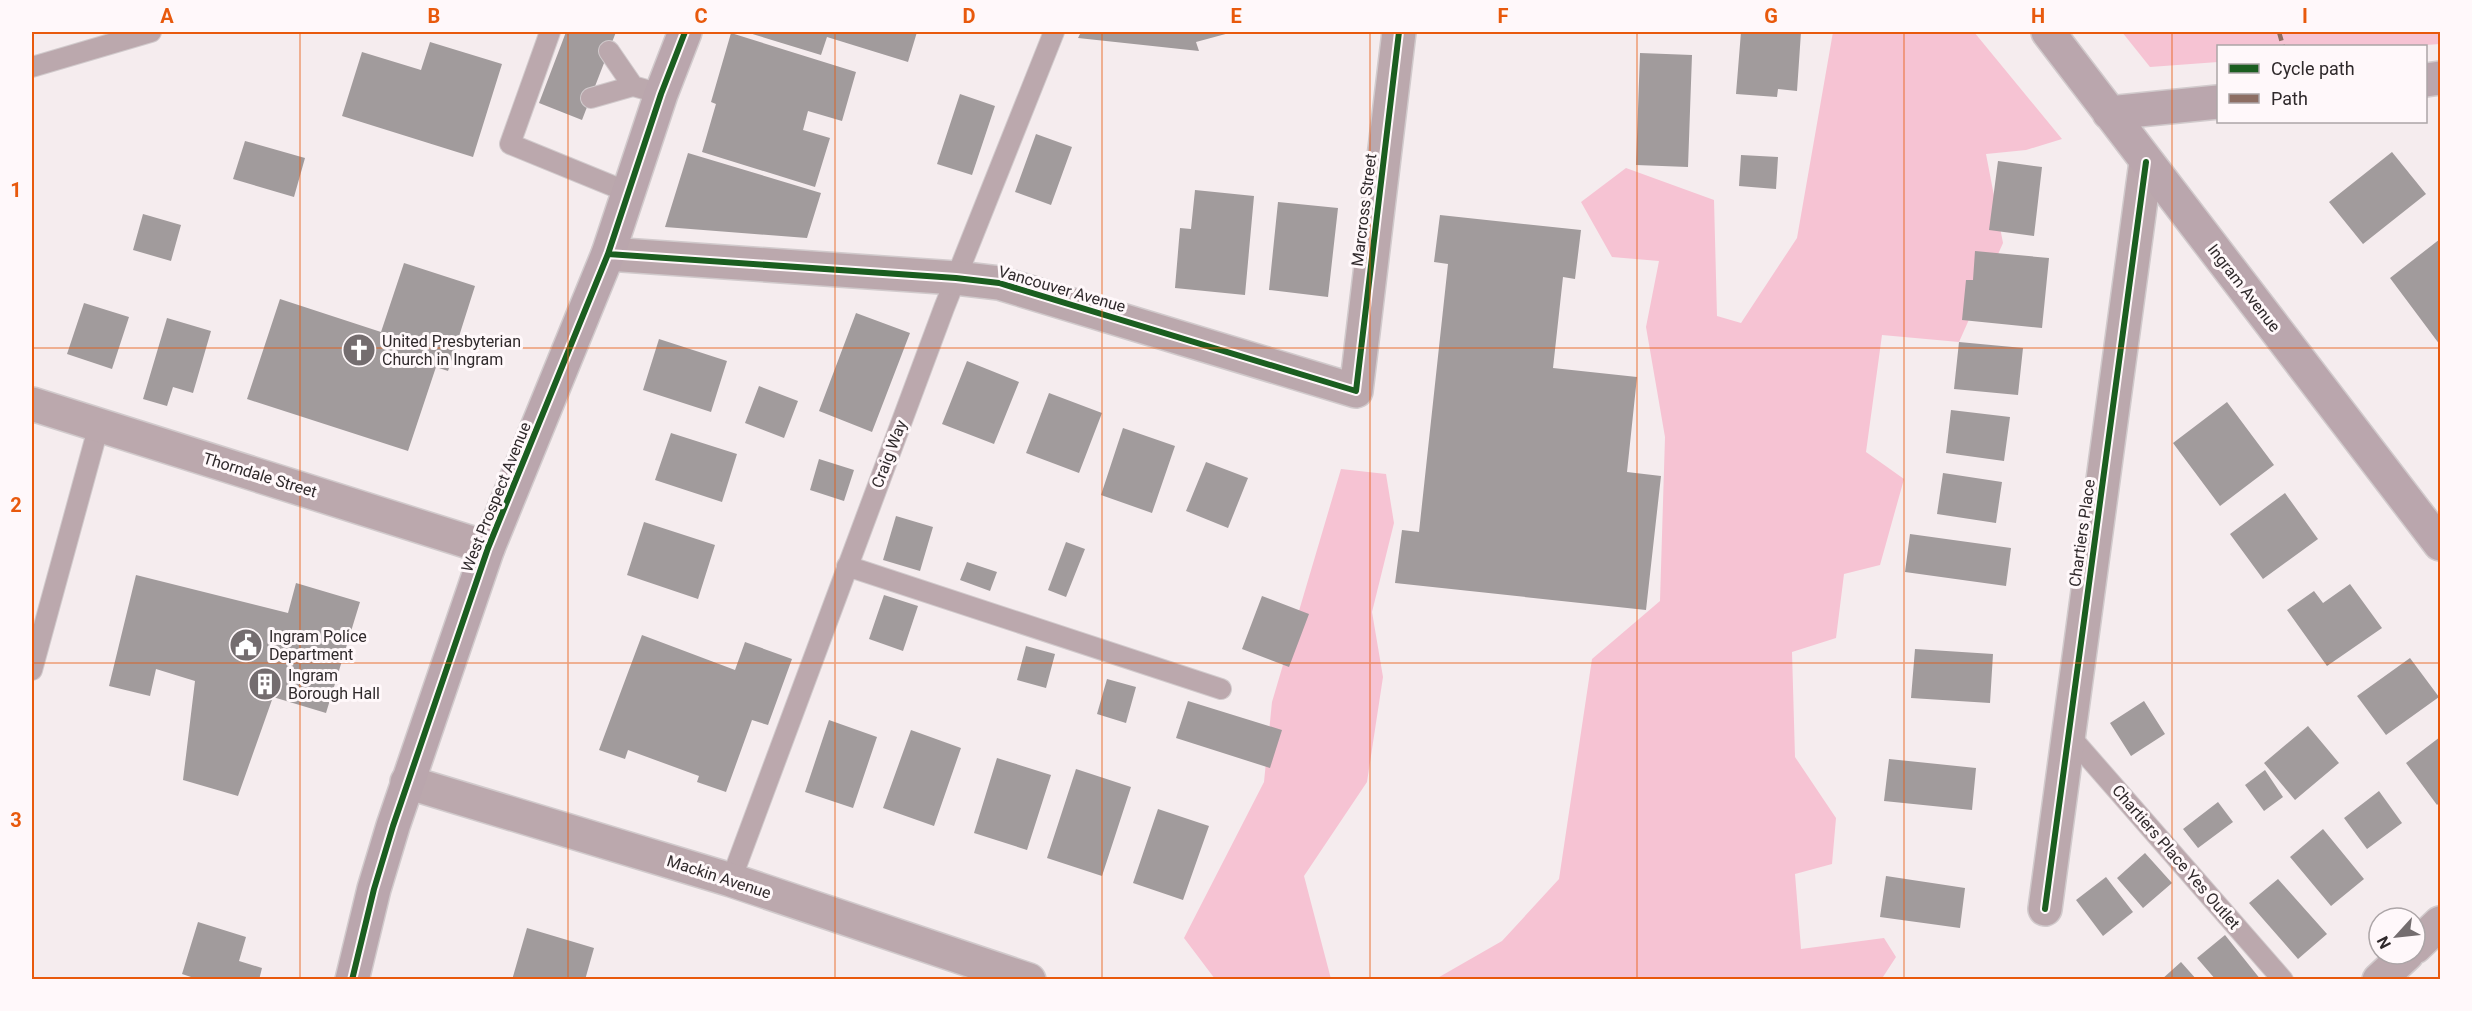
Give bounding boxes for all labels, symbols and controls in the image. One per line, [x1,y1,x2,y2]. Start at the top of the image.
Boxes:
text: A [160,4,174,28]
text: B [428,4,440,28]
text: C [694,4,708,28]
text: D [963,4,976,28]
text: E [1230,4,1242,28]
text: F [1498,4,1509,28]
text: G [1764,4,1778,28]
text: H [2031,4,2045,28]
text: I [2302,4,2308,28]
legend [2217,45,2427,123]
text: Cycle path [2271,58,2355,79]
text: Path [2271,88,2308,109]
street label: Marcross Street [1348,153,1380,267]
text: 1 [10,178,22,202]
street label: Ingram Avenue [2204,240,2284,336]
street label: Vancouver Avenue [996,262,1128,316]
church icon: United Presbyterian Church in Ingram [341,332,377,368]
place label: United Presbyterian Church in Ingram [382,332,521,369]
street label: Craig Way [867,417,911,491]
street label: West Prospect Avenue [457,419,535,575]
street label: Thorndale Street [201,449,319,501]
street label: Chartiers Place [2065,478,2099,588]
text: 2 [10,493,22,517]
public building icon: Ingram Police Department [228,627,264,663]
place label: Ingram Police Department [269,627,367,664]
building icon: Ingram Borough Hall [247,666,283,702]
place label: Ingram Borough Hall [288,666,380,703]
street label: Chartiers Place Yes Outlet [2108,781,2244,933]
text: 3 [10,808,22,832]
street label: Mackin Avenue [665,851,773,903]
north arrow [2367,906,2427,966]
text: N [2373,933,2395,952]

